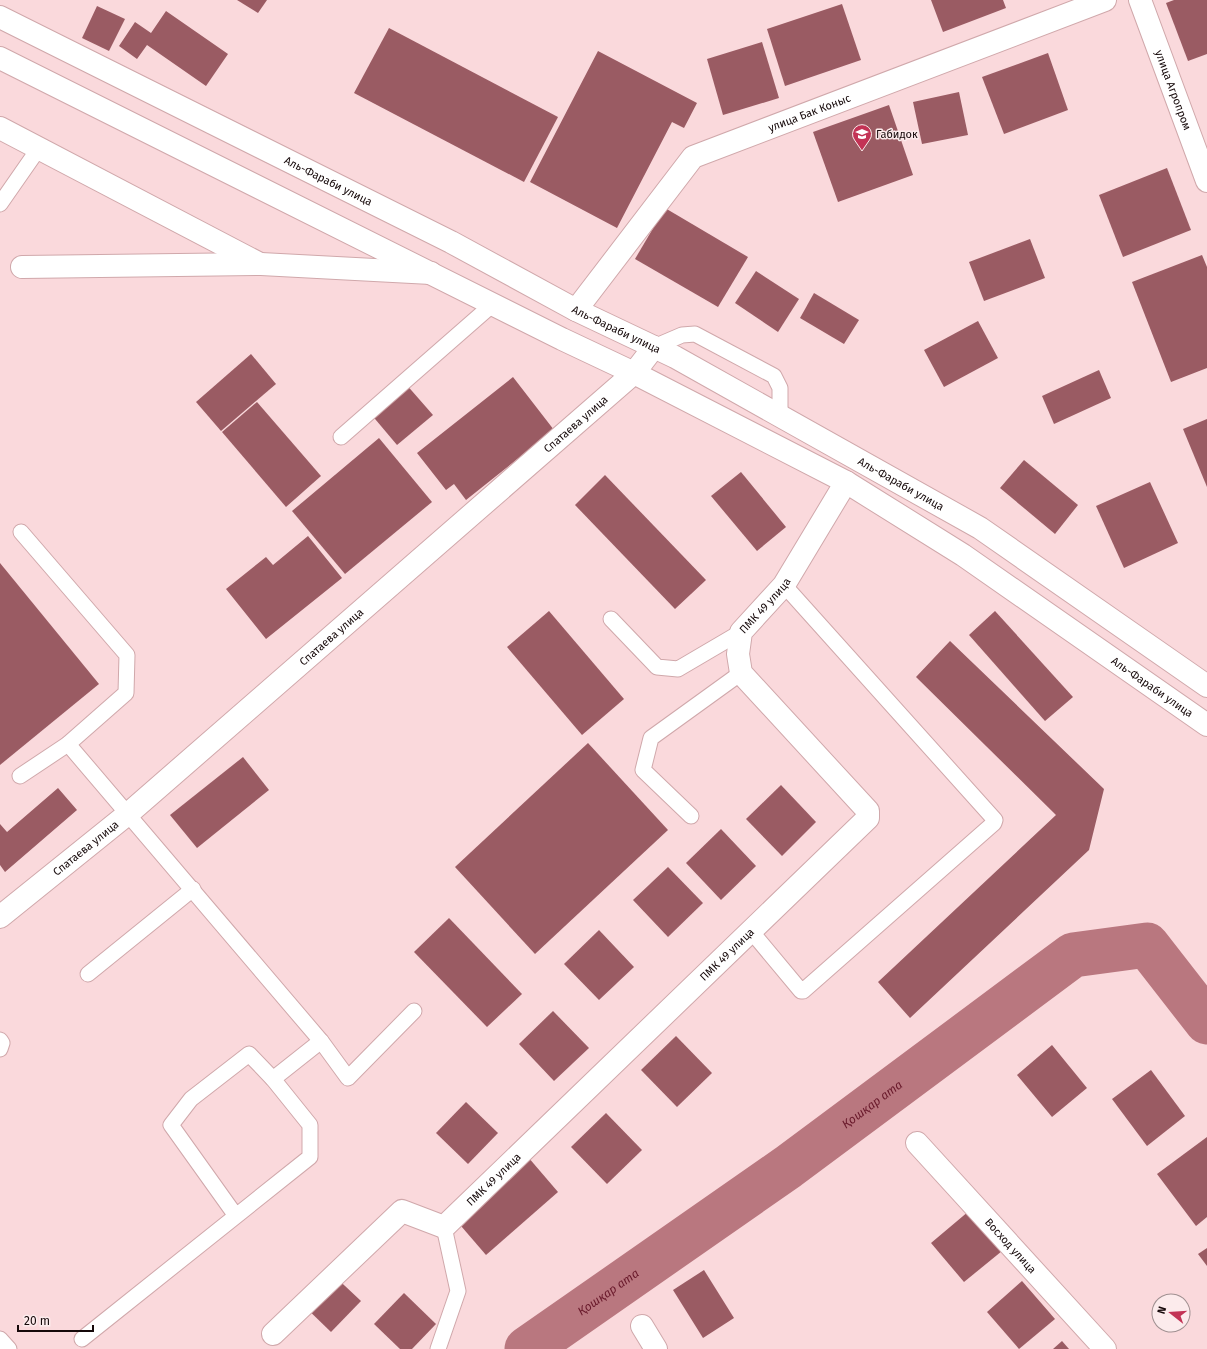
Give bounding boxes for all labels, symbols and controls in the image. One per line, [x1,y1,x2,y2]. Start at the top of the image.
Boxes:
street label: улица Агропром [1153,48,1194,132]
street label: улица Бак Коныс [766,91,852,134]
school or university icon: Габидок [851,123,873,151]
place label: Габидок [876,128,918,141]
street label: Аль-Фараби улица [282,153,375,208]
street label: Аль-Фараби улица [570,303,663,356]
street label: Спатаева улица [541,393,610,455]
street label: Аль-Фараби улица [856,454,946,513]
street label: ПМК 49 улица [737,575,793,636]
street label: Спатаева улица [297,605,366,668]
street label: Аль-Фараби улица [1109,654,1196,720]
street label: Спатаева улица [50,818,121,878]
street label: ПМК 49 улица [697,925,757,983]
water label: Қошқар ата [839,1077,905,1131]
street label: ПМК 49 улица [464,1150,523,1208]
street label: Восход улица [982,1216,1039,1276]
water label: Қошқар ата [575,1266,642,1319]
north arrow [1151,1293,1191,1333]
text: N [1155,1305,1169,1316]
scale bar [18,1307,93,1333]
text: 20 m [24,1314,50,1328]

